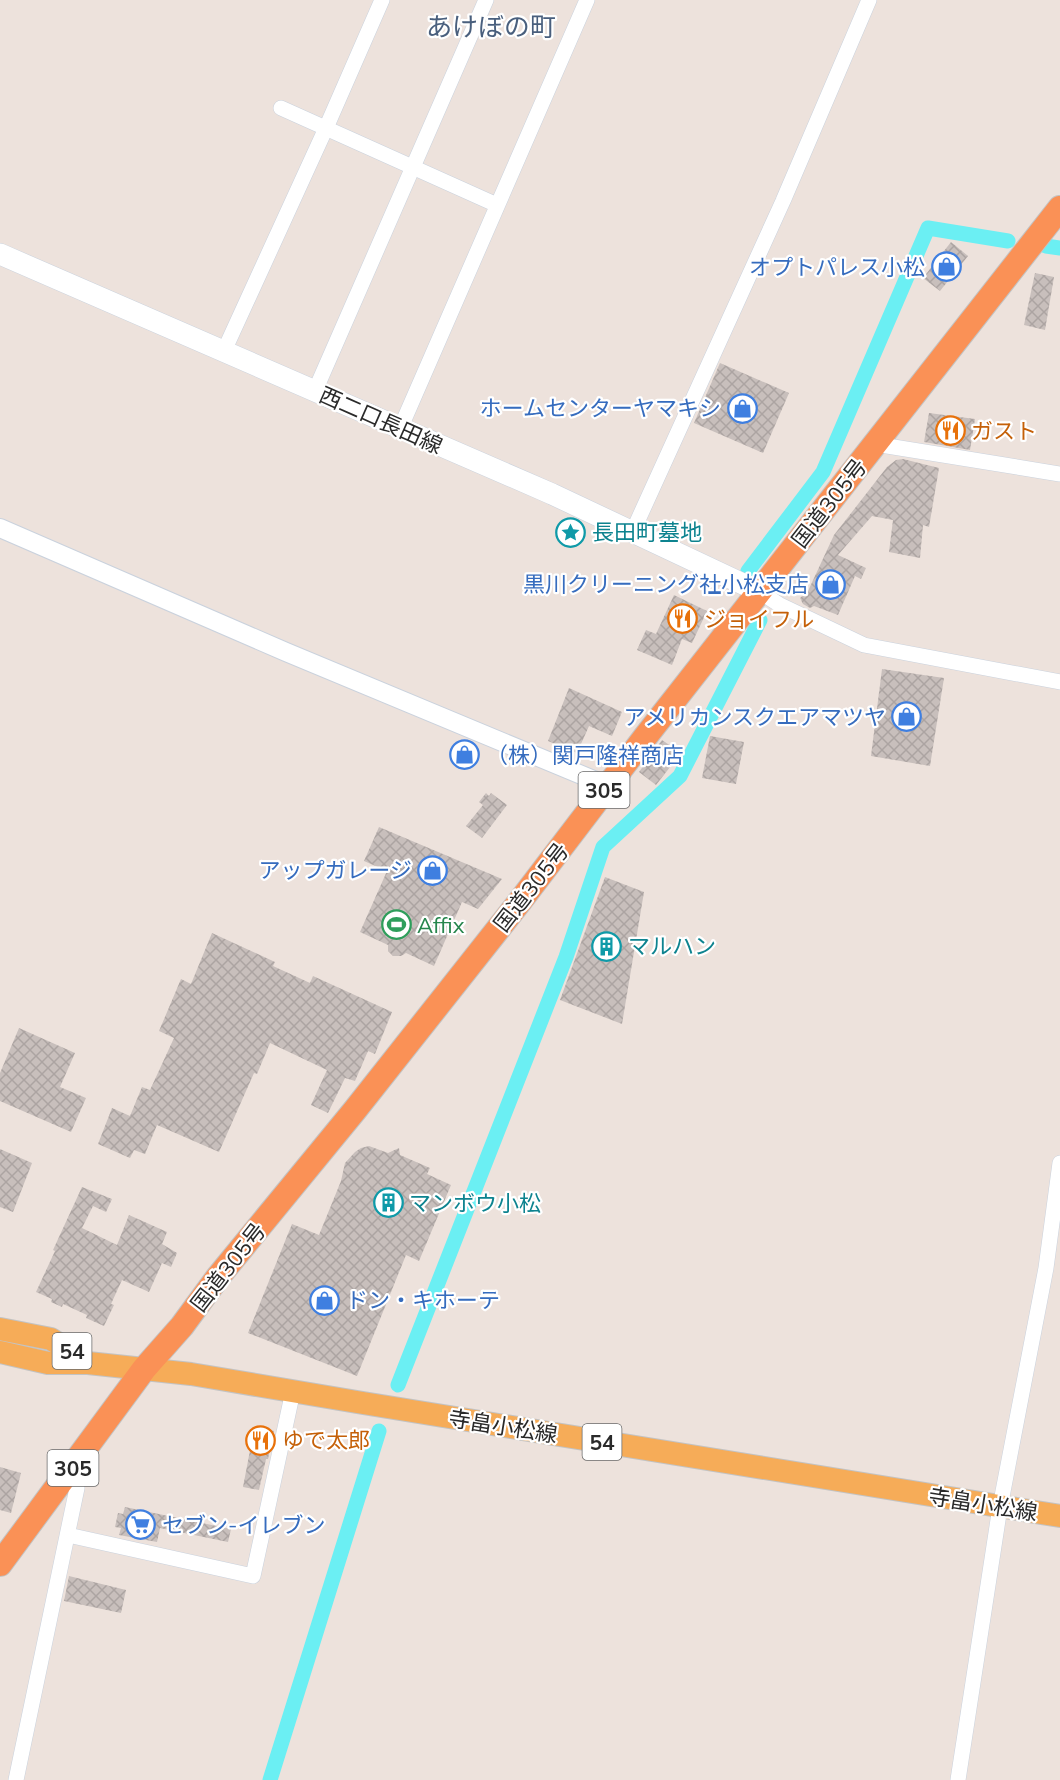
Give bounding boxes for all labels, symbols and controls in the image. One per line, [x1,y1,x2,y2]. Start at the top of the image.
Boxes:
district label: あけぼの町 [426,10,556,43]
shop icon: オプトパレス小松 [930,251,962,283]
place label: オプトパレス小松 [749,253,925,281]
street label: 西二口長田線 [315,380,447,460]
shop icon: ホームセンターヤマキシ [726,392,758,424]
place label: ホームセンターヤマキシ [480,394,721,422]
restaurant icon: ガスト [934,415,966,447]
place label: ガスト [971,417,1037,445]
street label: 国道305号 [785,453,873,553]
place icon: 長田町墓地 [555,516,587,548]
place label: 長田町墓地 [592,518,702,546]
shop icon: 黒川クリーニング社小松支店 [814,568,846,600]
place label: 黒川クリーニング社小松支店 [523,570,809,598]
restaurant icon: ジョイフル [667,603,699,635]
place label: ジョイフル [704,605,814,633]
shop icon: アメリカンスクエアマツヤ [891,701,923,733]
place label: アメリカンスクエアマツヤ [624,703,886,731]
shop icon: （株）関戸隆祥商店 [449,739,481,771]
place label: （株）関戸隆祥商店 [486,741,684,769]
road number: 305 [578,772,630,808]
street label: 国道305号 [487,837,575,937]
shop icon: アップガレージ [417,854,449,886]
place label: アップガレージ [258,856,412,884]
sports icon: Affix [380,909,412,941]
place label: Affix [417,911,465,939]
building icon: マルハン [591,930,623,962]
place label: マルハン [628,932,716,960]
building icon: マンボウ小松 [372,1187,404,1219]
place label: マンボウ小松 [409,1189,541,1217]
street label: 国道305号 [184,1217,272,1317]
shop icon: ドン・キホーテ [309,1284,341,1316]
place label: ドン・キホーテ [346,1286,500,1314]
road number: 54 [52,1333,92,1369]
street label: 寺畠小松線 [446,1404,560,1448]
restaurant icon: ゆで太郎 [245,1424,277,1456]
road number: 54 [582,1424,622,1460]
place label: ゆで太郎 [282,1426,370,1454]
road number: 305 [48,1450,98,1486]
street label: 寺畠小松線 [926,1482,1040,1526]
supermarket icon: セブン-イレブン [125,1509,157,1541]
place label: セブン-イレブン [162,1511,325,1539]

